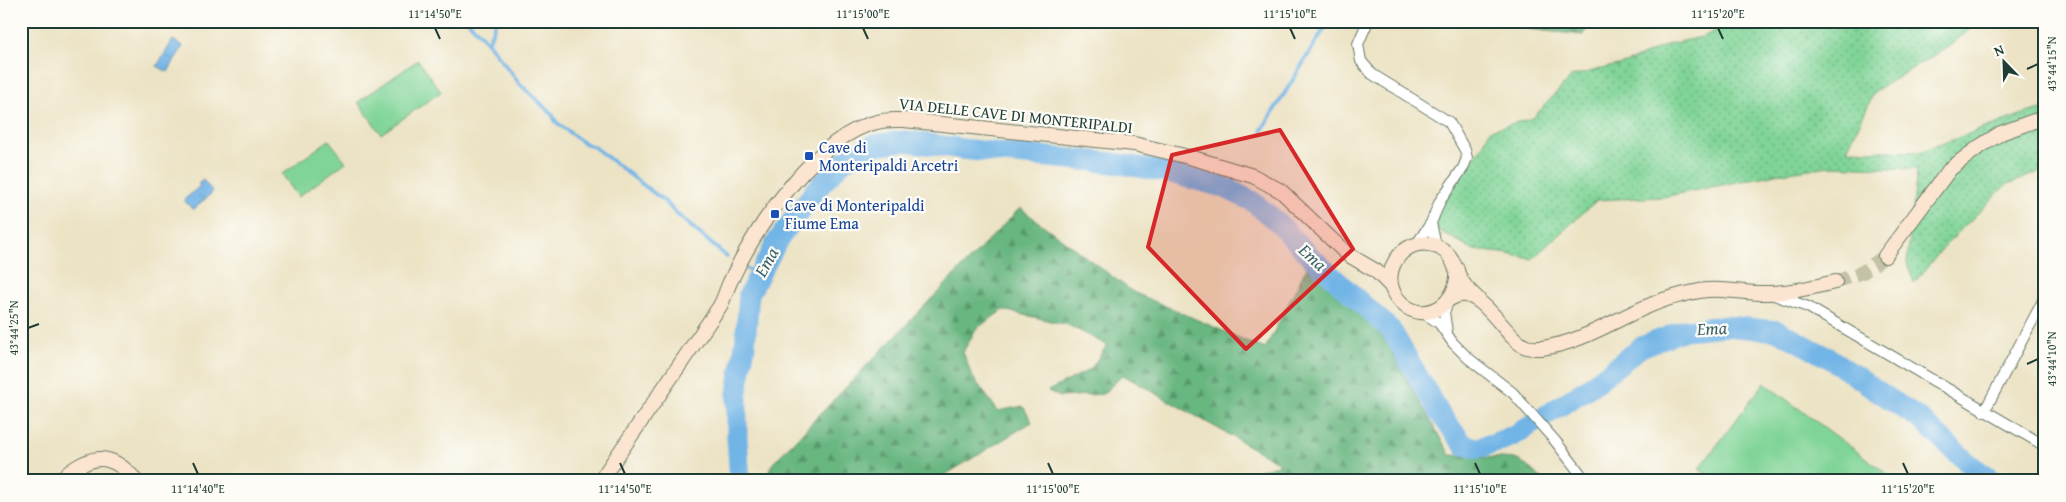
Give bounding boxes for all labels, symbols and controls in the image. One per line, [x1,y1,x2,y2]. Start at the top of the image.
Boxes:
text: 11°14'50"E [408,5,462,22]
text: 11°15'00"E [836,5,890,22]
text: 11°15'10"E [1263,5,1317,22]
text: 11°15'20"E [1691,5,1745,22]
text: 43°44'15"N [2043,36,2060,92]
north arrow [1978,38,2028,88]
text: N [1991,39,2008,61]
street label: VIA DELLE CAVE DI MONTERIPALDI [898,91,1134,139]
place label: Cave di Monteripaldi Arcetri [819,135,959,177]
marker: Cave di Monteripaldi Arcetri [803,150,815,162]
place label: Cave di Monteripaldi Fiume Ema [785,193,925,235]
marker: Cave di Monteripaldi Fiume Ema [769,208,781,220]
water label: Ema [1292,236,1334,278]
water label: Ema [746,242,785,283]
text: 43°44'25"N [5,300,22,356]
water label: Ema [1695,314,1728,342]
text: 43°44'10"N [2043,331,2060,387]
text: 11°14'40"E [171,480,225,497]
text: 11°14'50"E [598,480,652,497]
text: 11°15'00"E [1026,480,1080,497]
text: 11°15'10"E [1453,480,1507,497]
text: 11°15'20"E [1881,480,1935,497]

